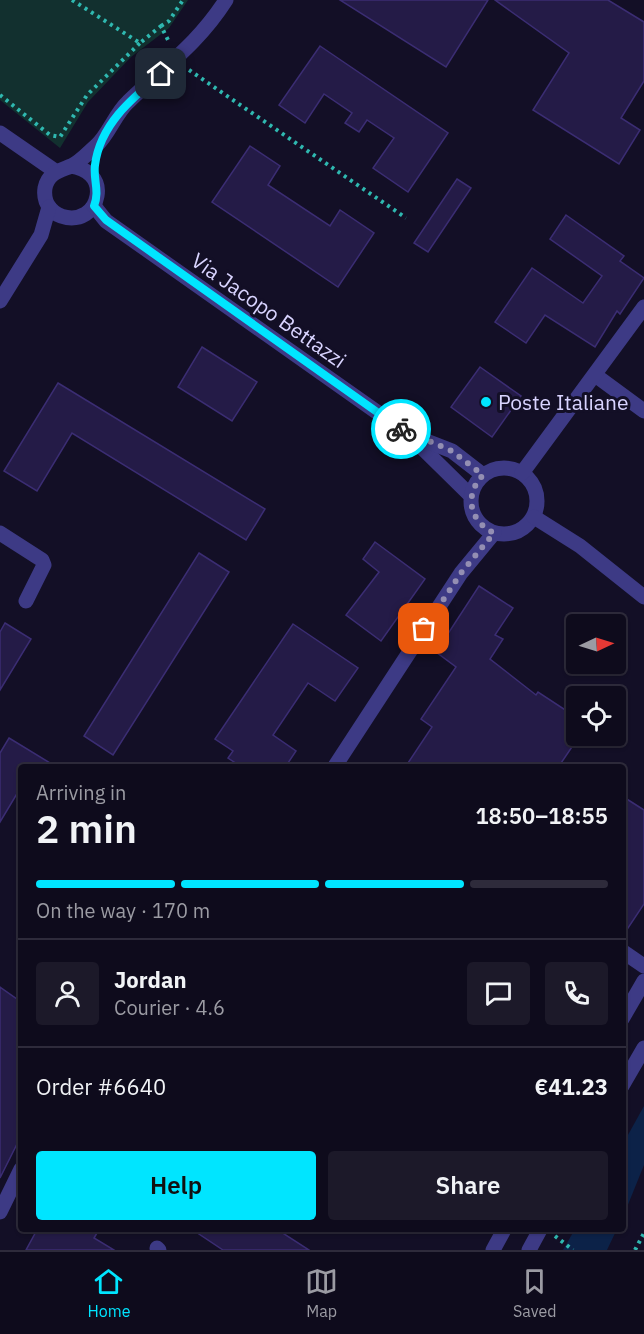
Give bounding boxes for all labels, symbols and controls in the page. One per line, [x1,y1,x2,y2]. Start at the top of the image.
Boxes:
pin [135,48,186,99]
icon: home [144,57,177,90]
street label: Via Jacopo Bettazzi [186,246,352,374]
place label: Poste Italiane [498,388,629,416]
marker: Poste Italiane [479,395,493,409]
courier [371,399,431,459]
icon: bike [385,413,418,446]
pin [398,603,449,654]
icon: bag [407,612,440,645]
north arrow [566,614,626,674]
map controls [566,614,626,746]
button: locate [566,686,626,746]
text: Arriving in [36,779,126,806]
text: 18:50–18:55 [475,801,608,830]
text: 2 min [36,803,137,854]
text: On the way · 170 m [36,897,210,924]
button: person [36,962,99,1025]
button: chat [467,962,530,1025]
button: phone [545,962,608,1025]
text: Jordan [114,965,187,994]
text: Courier · 4.6 [114,994,225,1021]
text: Order #6640 [36,1072,166,1101]
text: €41.23 [535,1072,608,1101]
button: Help [36,1151,316,1220]
button: Share [328,1151,608,1220]
tab: Home [87,1265,130,1321]
tab: Map [305,1265,338,1321]
tab: Saved [513,1265,557,1321]

